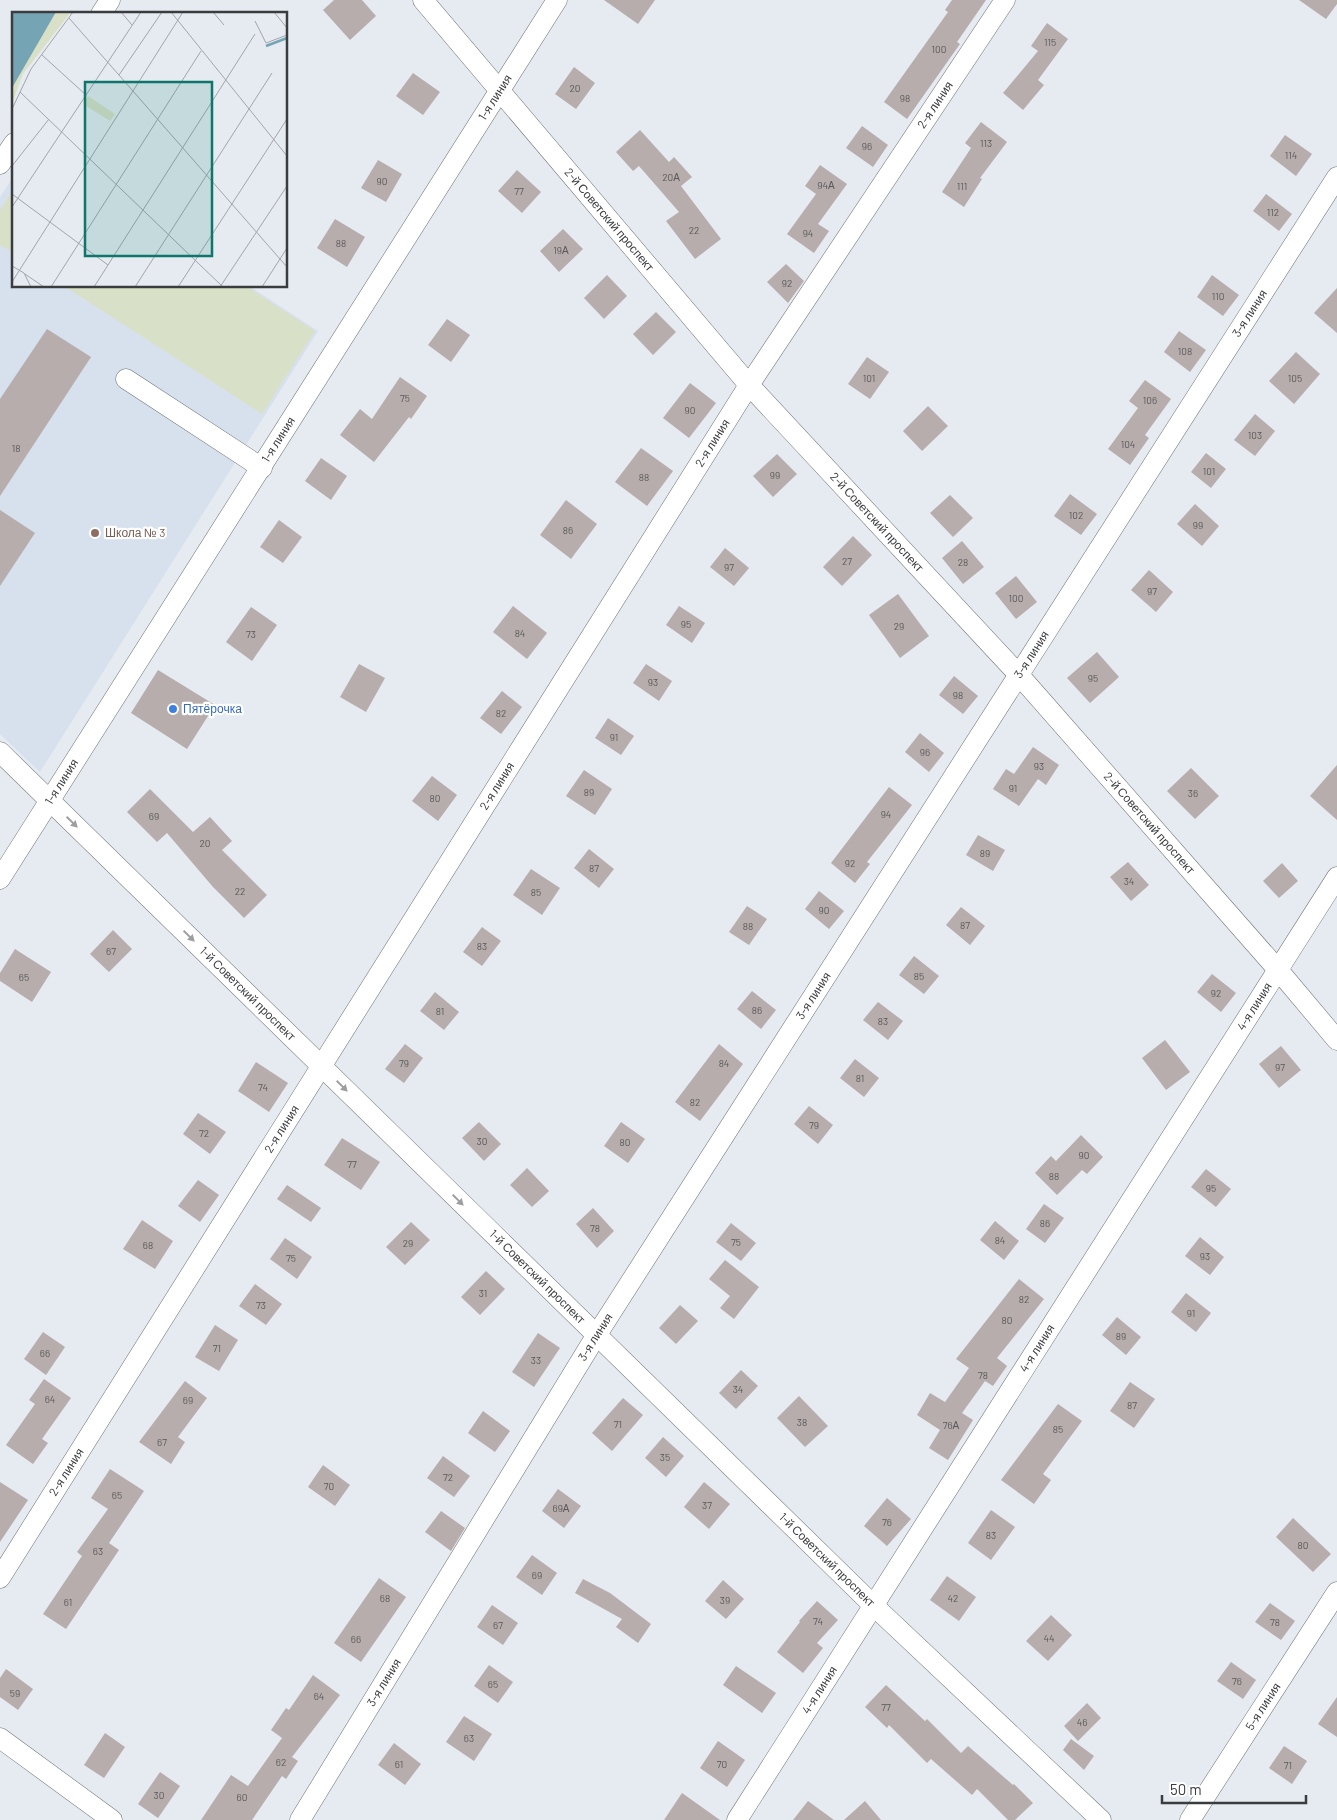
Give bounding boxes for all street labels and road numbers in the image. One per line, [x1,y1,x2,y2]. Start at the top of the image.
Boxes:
street label: 1-я линия [475,72,514,123]
street label: 2-я линия [914,78,955,131]
street label: 2-й Советский проспект [562,165,658,274]
street label: 3-я линия [1229,287,1269,339]
street label: 1-я линия [258,414,297,465]
street label: 2-я линия [691,416,732,469]
street label: 2-й Советский проспект [828,469,927,574]
street label: 3-я линия [1010,628,1051,680]
street label: 1-я линия [41,756,80,807]
street label: 2-я линия [476,759,517,812]
street label: 2-й Советский проспект [1102,769,1199,877]
street label: 1-й Советский проспект [197,943,299,1043]
street label: 3-я линия [792,969,833,1022]
street label: 4-я линия [1233,980,1274,1033]
street label: 2-я линия [261,1102,301,1155]
street label: 1-й Советский проспект [487,1226,589,1326]
street label: 3-я линия [575,1310,615,1363]
street label: 4-я линия [1016,1321,1057,1374]
street label: 2-я линия [45,1445,86,1498]
street label: 1-й Советский проспект [777,1509,879,1609]
street label: 3-я линия [363,1656,403,1709]
street label: 4-я линия [798,1663,839,1716]
street label: 5-я линия [1242,1680,1283,1732]

